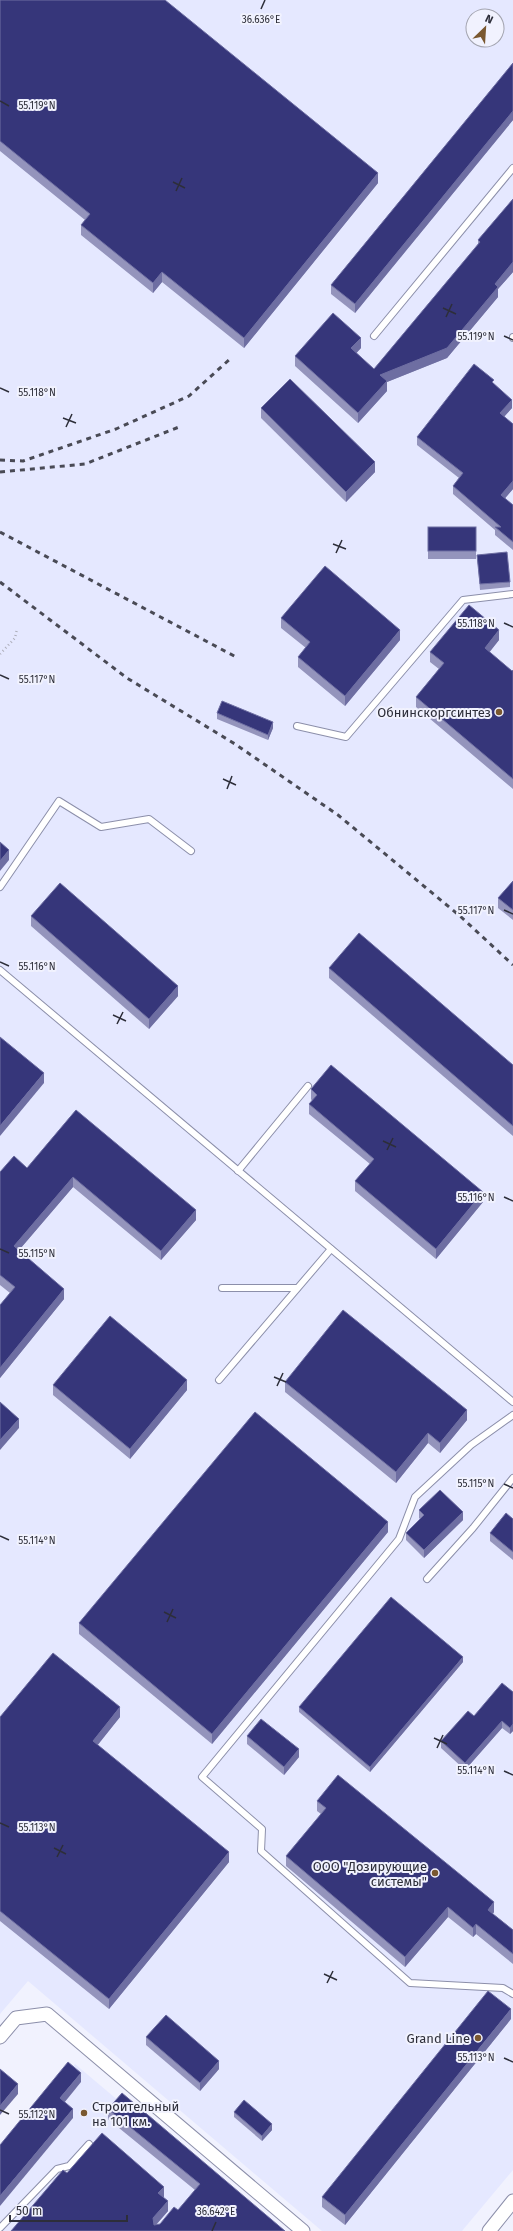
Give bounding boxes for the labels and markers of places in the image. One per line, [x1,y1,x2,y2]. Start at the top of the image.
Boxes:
place label: Обнинскоргсинтез [377,705,491,720]
marker: Обнинскоргсинтез [494,707,504,717]
place label: ООО "Дозирующие системы" [313,1859,427,1889]
marker: ООО "Дозирующие системы" [430,1868,440,1878]
place label: Grand Line [406,2031,470,2046]
marker: Grand Line [473,2033,483,2043]
place label: Строительный на 101 км. [92,2099,179,2129]
marker: Строительный на 101 км. [79,2108,89,2118]

